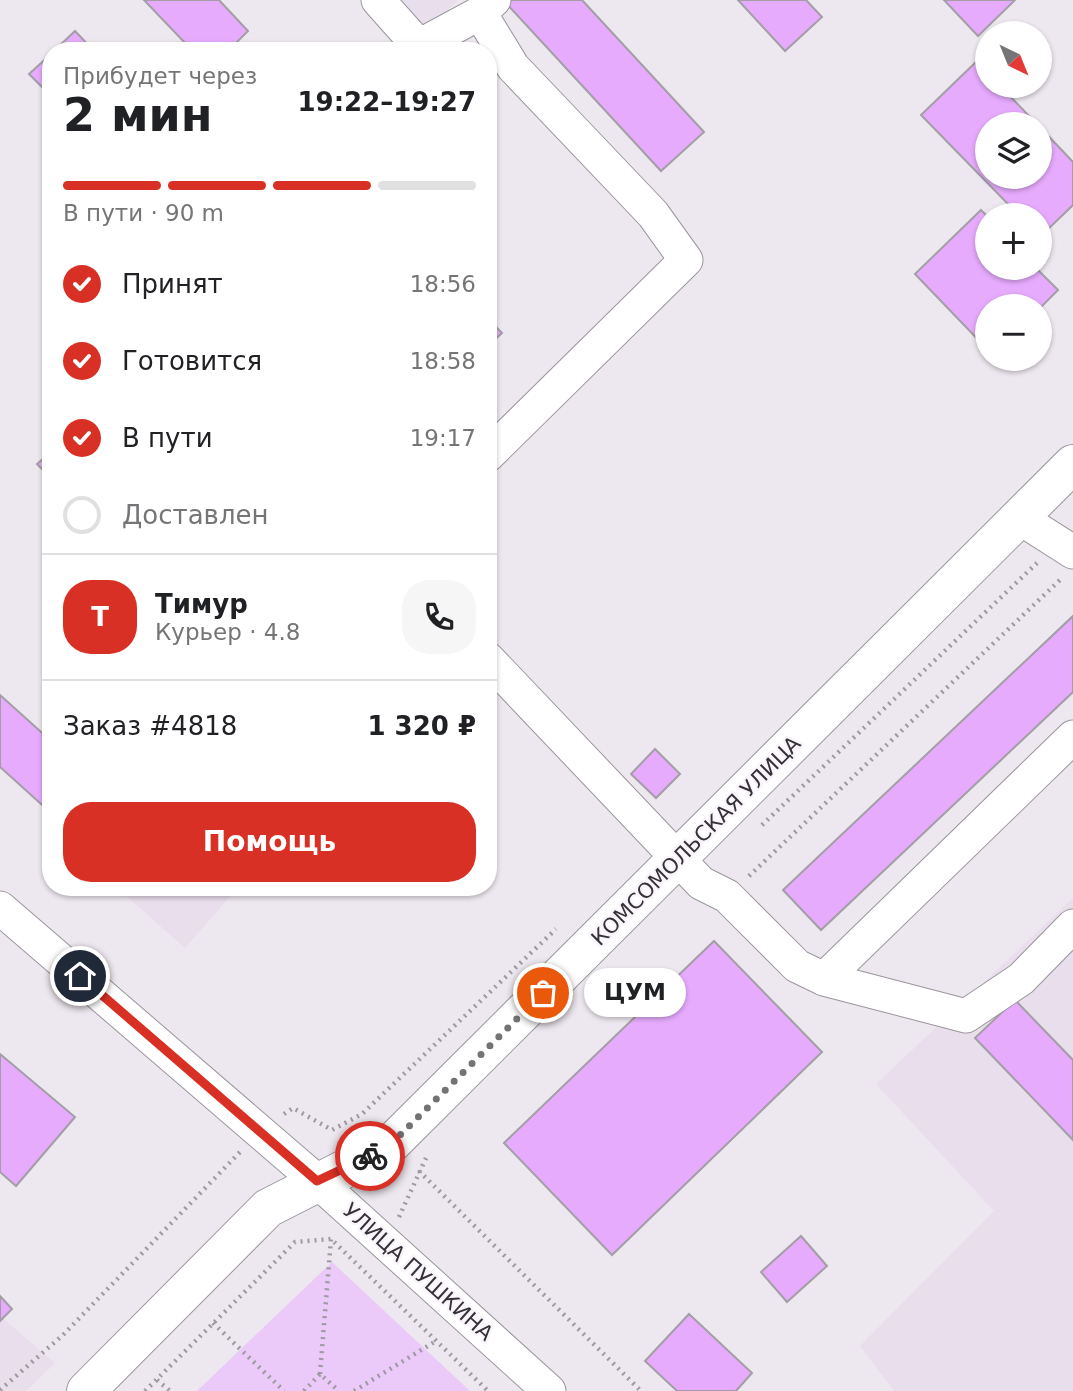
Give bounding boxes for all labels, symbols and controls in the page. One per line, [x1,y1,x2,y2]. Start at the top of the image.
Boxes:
north arrow [975,21,1052,98]
map controls [975,21,1052,371]
text: Прибудет через [63,63,257,89]
text: 19:22–19:27 [297,87,476,117]
text: 2 мин [63,88,213,142]
button: layers [975,112,1052,189]
text: В пути · 90 m [63,200,224,226]
button: + [975,203,1052,280]
icon: check [63,265,101,303]
text: Принят [122,269,223,299]
text: 18:56 [410,271,476,297]
button: − [975,294,1052,371]
icon: check [63,342,101,380]
text: Готовится [122,346,262,376]
text: 18:58 [410,348,476,374]
icon: check [63,419,101,457]
text: В пути [122,423,213,453]
text: 19:17 [410,425,476,451]
text: Доставлен [122,500,269,530]
button: phone [402,580,476,654]
text: Тимур [155,589,248,619]
text: Т [91,602,109,632]
text: Курьер · 4.8 [155,619,300,645]
text: Заказ #4818 [63,711,237,741]
text: 1 320 ₽ [367,711,476,741]
street label: КОМСОМОЛЬСКАЯ УЛИЦА [586,731,806,951]
button: Помощь [63,802,476,882]
pin [50,946,110,1006]
icon: home [61,957,99,995]
pin [513,963,573,1023]
callout: ЦУМ [585,968,686,1018]
icon: bag [524,974,562,1012]
text: ЦУМ [604,979,666,1005]
courier [335,1121,405,1191]
icon: bike [351,1137,389,1175]
street label: УЛИЦА ПУШКИНА [338,1198,498,1346]

